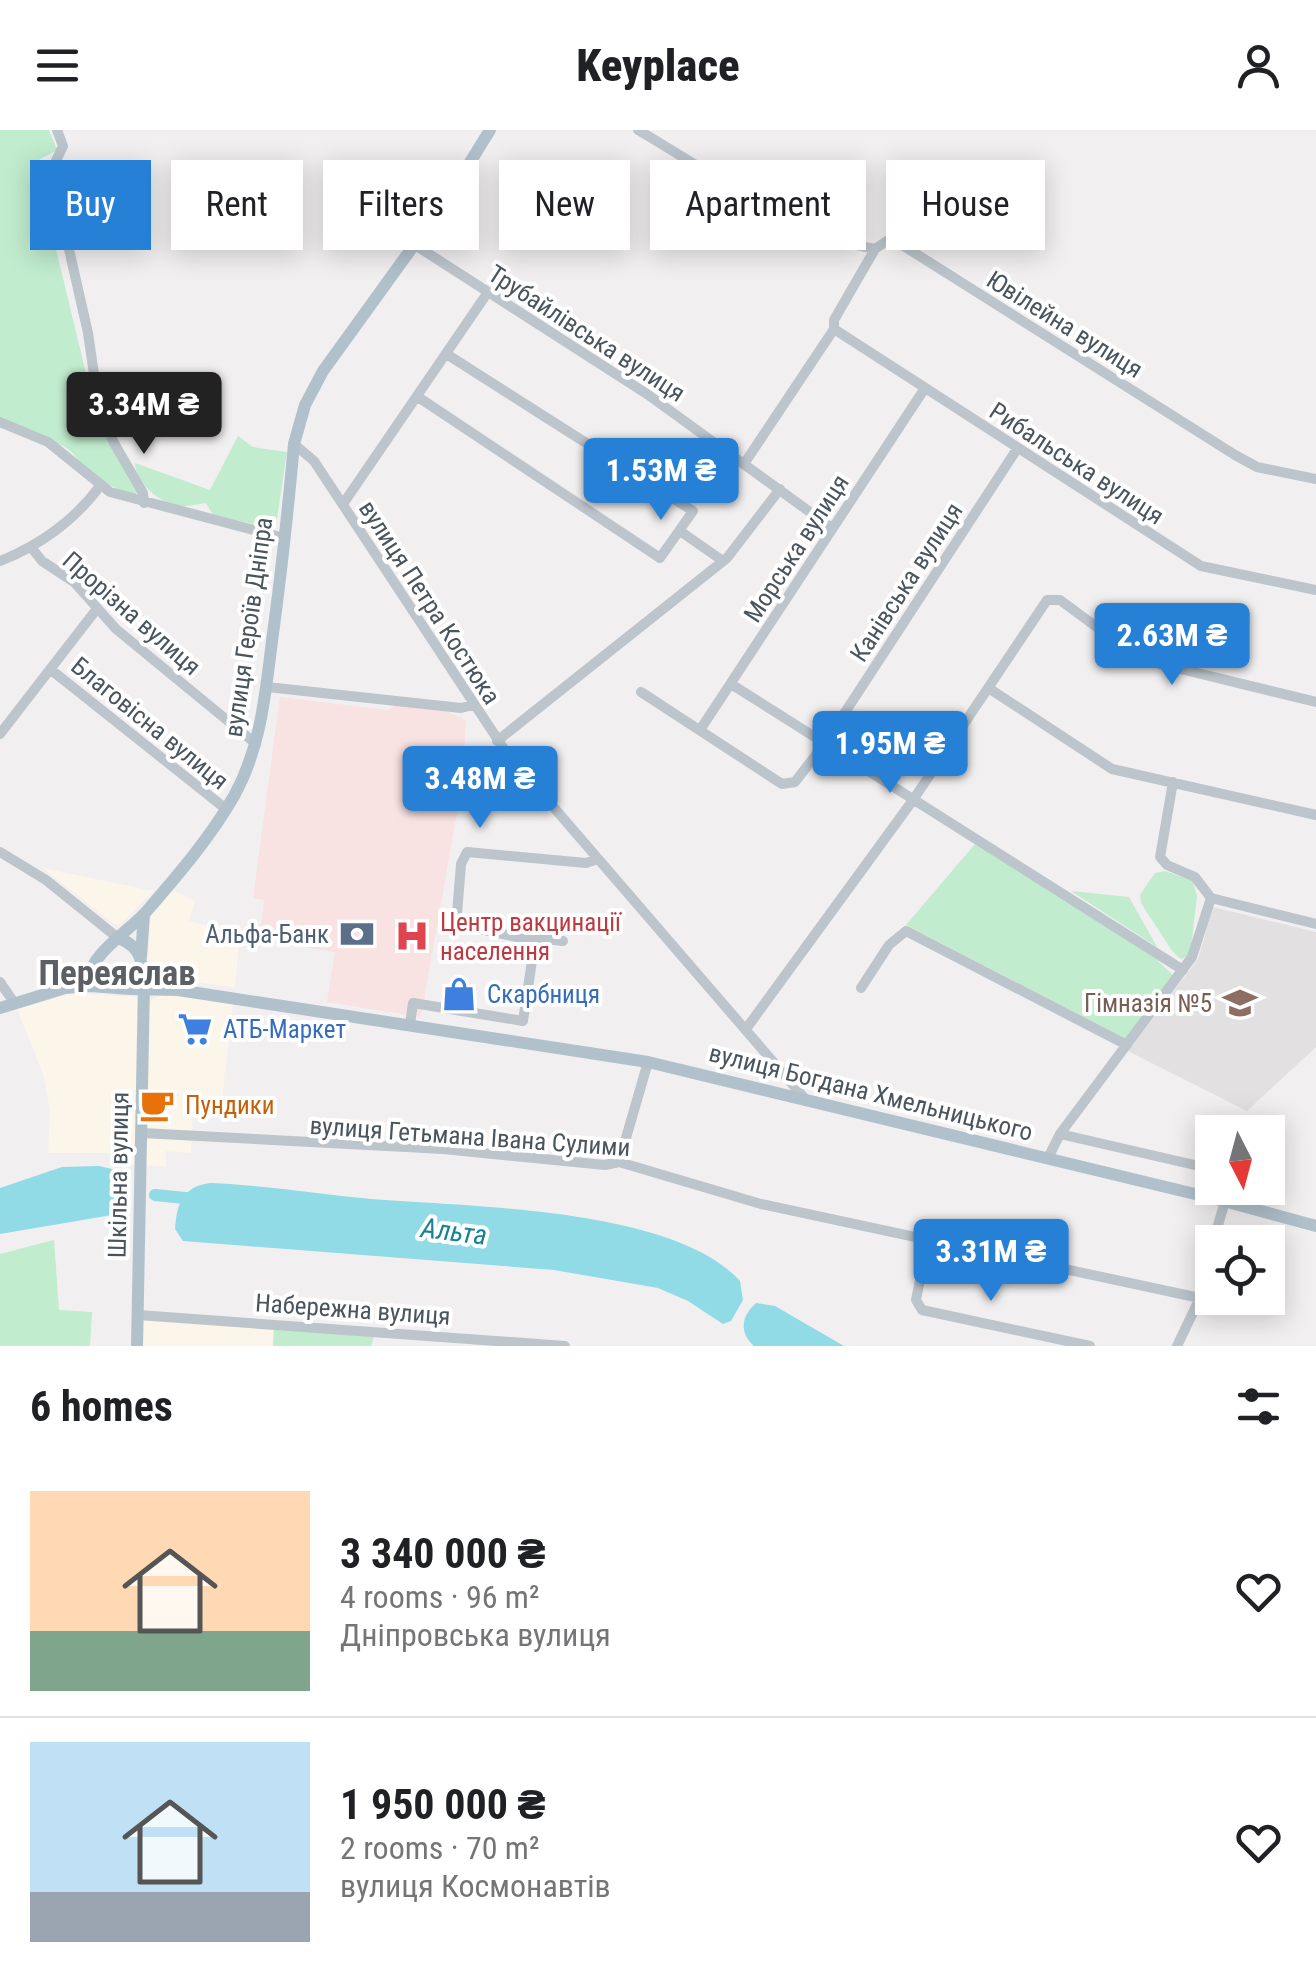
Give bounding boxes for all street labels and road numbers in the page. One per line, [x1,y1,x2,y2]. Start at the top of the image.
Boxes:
street label: Трубайлівська вулиця [483,259,690,408]
street label: Ювілейна вулиця [981,265,1148,384]
street label: Рибальська вулиця [984,396,1169,531]
street label: Морська вулиця [738,469,855,628]
street label: вулиця Петра Костюка [353,495,506,709]
street label: Канівська вулиця [844,497,969,667]
street label: вулиця Героїв Дніпра [219,515,278,739]
street label: Прорізна вулиця [57,546,207,681]
street label: Благовісна вулиця [65,651,234,796]
street label: вулиця Богдана Хмельницького [706,1038,1036,1147]
street label: Шкільна вулиця [103,1092,134,1258]
street label: вулиця Гетьмана Івана Сулими [309,1111,631,1162]
street label: Набережна вулиця [254,1288,452,1331]

